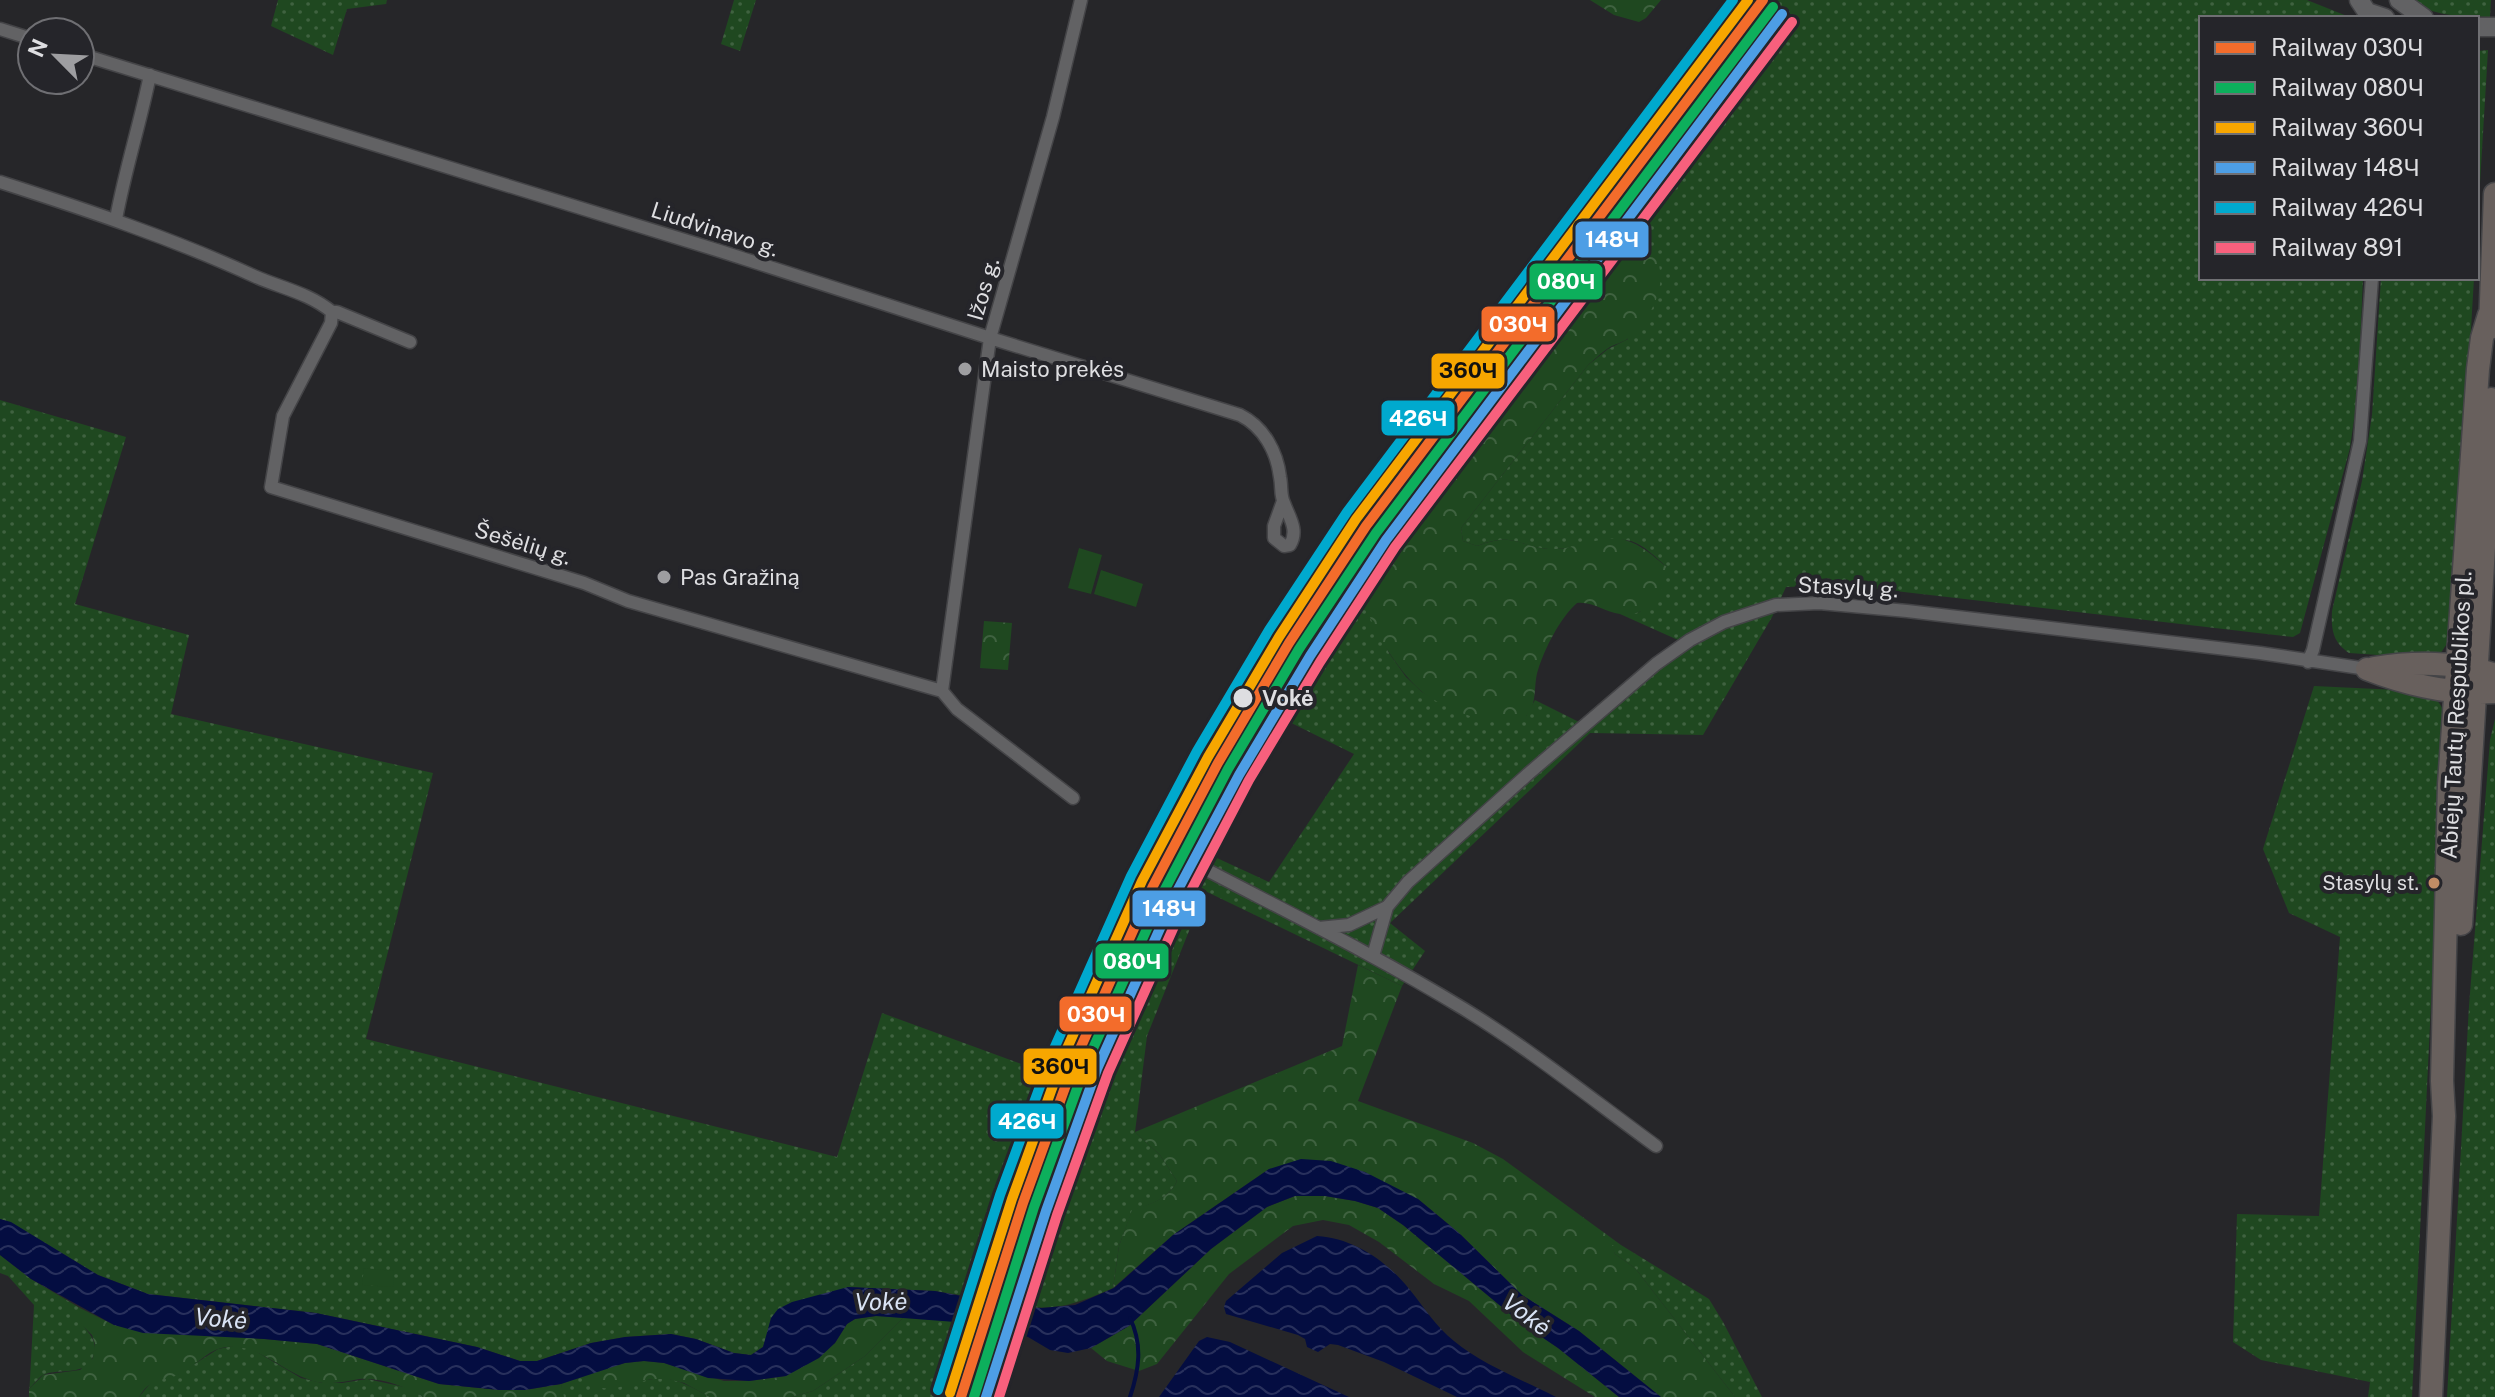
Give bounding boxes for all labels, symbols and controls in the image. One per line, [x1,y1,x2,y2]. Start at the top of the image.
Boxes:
north arrow [16,16,96,96]
legend [2199,16,2479,280]
text: Railway 030Ч [2271,33,2423,61]
text: N [22,35,53,61]
text: Railway 080Ч [2271,73,2424,101]
text: Railway 360Ч [2271,113,2423,141]
text: Railway 148Ч [2271,153,2419,181]
text: Railway 426Ч [2271,193,2423,221]
street label: Liudvinavo g. [648,196,782,262]
line badge: 148Ч [1574,220,1650,259]
text: 148Ч [1585,226,1639,252]
text: Railway 891 [2271,233,2403,261]
street label: Ižos g. [962,255,1004,323]
line badge: 080Ч [1528,262,1604,301]
text: 080Ч [1537,268,1595,294]
line badge: 030Ч [1480,305,1556,343]
text: 030Ч [1489,311,1547,337]
line badge: 360Ч [1430,352,1506,390]
place label: Maisto prekės [981,356,1124,382]
text: 360Ч [1439,357,1497,383]
marker: Maisto prekės [956,360,974,378]
line badge: 426Ч [1380,399,1456,437]
text: 426Ч [1389,405,1447,431]
street label: Šešėlių g. [472,516,574,570]
place label: Pas Gražiną [680,564,800,590]
marker: Pas Gražiną [655,568,673,586]
street label: Abiejų Tautų Respublikos pl. [2435,570,2477,860]
street label: Stasylų g. [1797,571,1899,603]
place label: Vokė [1262,685,1314,711]
marker: Vokė [1231,686,1255,710]
place label: Stasylų st. [2322,871,2419,895]
marker: Stasylų st. [2426,875,2442,891]
line badge: 148Ч [1131,889,1207,928]
text: 148Ч [1142,895,1196,921]
line badge: 080Ч [1094,942,1170,980]
text: 080Ч [1103,948,1161,974]
line badge: 030Ч [1058,995,1133,1033]
text: 030Ч [1067,1001,1125,1027]
line badge: 360Ч [1022,1047,1098,1086]
text: 360Ч [1031,1053,1089,1079]
line badge: 426Ч [989,1102,1065,1140]
text: 426Ч [998,1108,1056,1134]
water label: Vokė [854,1287,908,1315]
water label: Vokė [1498,1287,1556,1341]
water label: Vokė [194,1302,248,1334]

